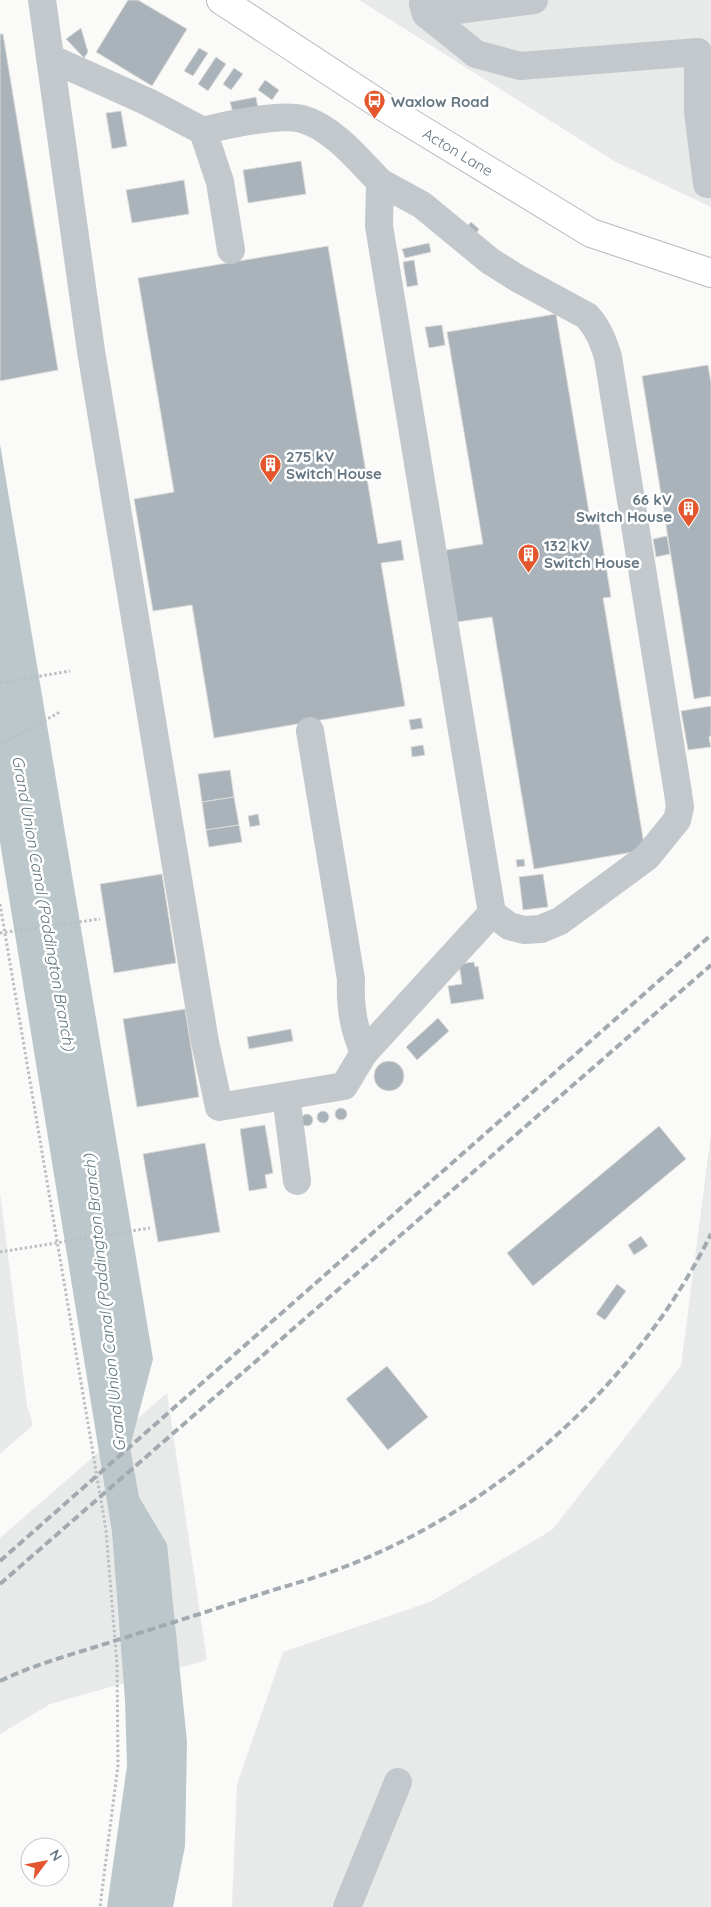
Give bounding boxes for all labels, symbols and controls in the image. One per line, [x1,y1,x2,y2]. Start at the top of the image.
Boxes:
bus stop icon: Waxlow Road [363,89,387,120]
place label: Waxlow Road [391,92,489,111]
street label: Acton Lane [419,124,497,180]
place label: 275 kV Switch House [286,447,382,483]
building icon: 275 kV Switch House [258,453,282,484]
place label: 66 kV Switch House [576,490,672,526]
building icon: 66 kV Switch House [676,496,700,527]
place label: 132 kV Switch House [544,536,640,572]
building icon: 132 kV Switch House [516,542,540,573]
water label: Grand Union Canal (Paddington Branch) [8,754,80,1053]
water label: Grand Union Canal (Paddington Branch) [78,1152,130,1453]
north arrow [20,1837,70,1887]
text: N [46,1846,66,1864]

